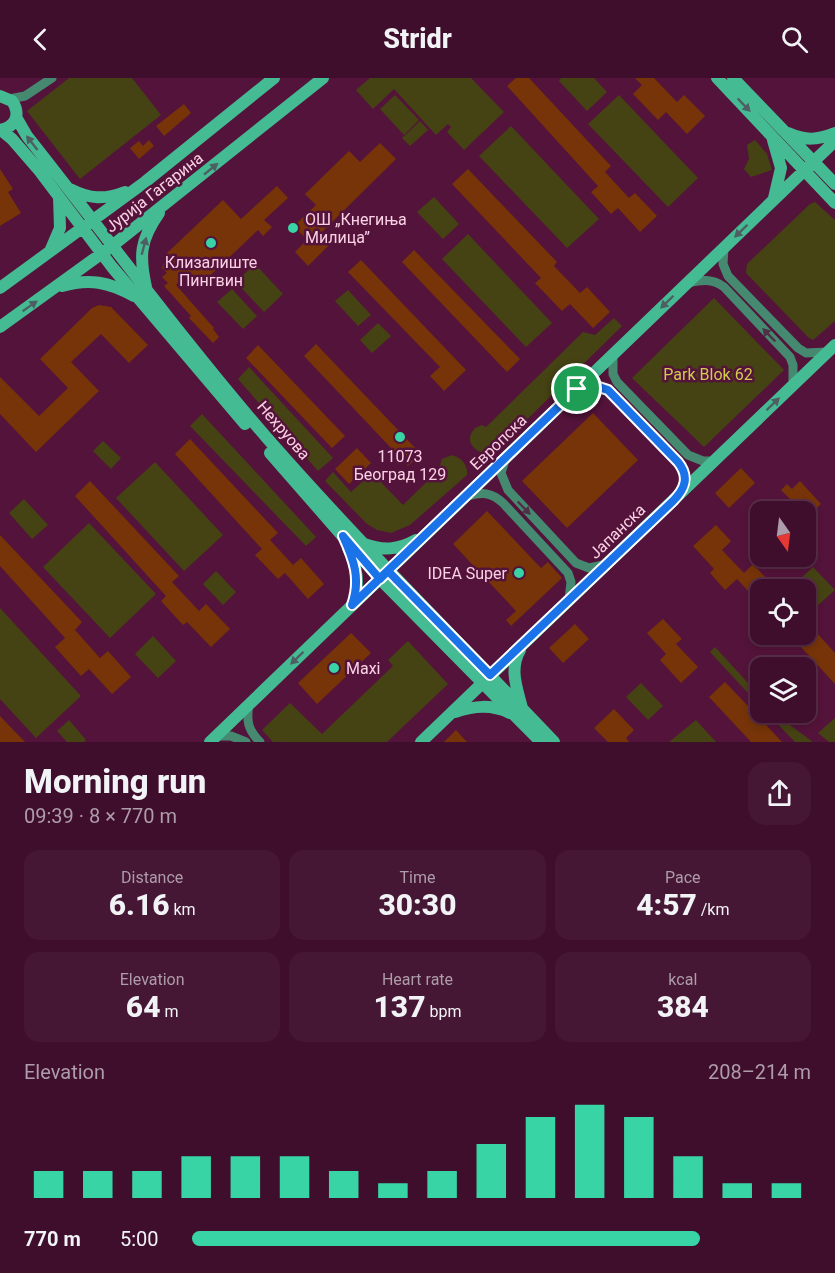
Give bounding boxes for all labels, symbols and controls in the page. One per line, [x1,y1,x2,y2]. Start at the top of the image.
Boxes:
icon: back [24,23,57,56]
text: Stridr [383,23,452,55]
icon: search [778,23,811,56]
one-way arrow [736,98,750,112]
one-way arrow [26,135,38,150]
street label: Јурија Гагарина [102,148,207,236]
one-way arrow [203,163,219,176]
place label: ОШ „Кнегиња Милица” [305,210,407,247]
marker: ОШ „Кнегиња Милица” [286,221,300,235]
one-way arrow [735,224,749,238]
marker: Клизалиште Пингвин [204,236,218,250]
one-way arrow [139,237,149,255]
place label: Клизалиште Пингвин [165,253,257,290]
one-way arrow [661,295,675,309]
one-way arrow [21,300,37,312]
one-way arrow [763,328,777,342]
pin [551,363,602,414]
park label: Park Blok 62 [663,365,753,384]
icon: arrive [560,372,593,405]
street label: Нехруова [253,397,314,463]
one-way arrow [766,397,781,411]
street label: Европска [466,411,531,474]
marker: 11073 Београд 129 [393,430,407,444]
place label: 11073 Београд 129 [354,447,446,484]
street label: Јапанска [585,500,649,563]
one-way arrow [517,501,531,515]
north arrow [750,501,816,567]
map controls [750,501,816,723]
place label: IDEA Super [427,564,508,583]
marker: IDEA Super [512,566,526,580]
button: locate [750,579,816,645]
one-way arrow [290,651,305,665]
button: layers [750,657,816,723]
place label: Maxi [346,659,381,678]
marker: Maxi [327,661,341,675]
text: Morning run [24,762,206,801]
button: share [748,762,811,825]
text: 09:39 · 8 × 770 m [24,804,177,828]
text: Distance [121,868,183,887]
text: Time [400,868,435,887]
text: Pace [665,868,701,887]
text: 6.16 [109,887,170,922]
text: 30:30 [379,887,456,922]
text: 4:57 [636,887,697,922]
text: km [170,900,196,919]
text: /km [697,900,730,919]
text: Elevation [120,970,185,989]
text: Heart rate [382,970,453,989]
text: kcal [668,970,697,989]
text: 64 [126,989,160,1024]
text: 137 [374,989,425,1024]
text: 384 [657,989,709,1024]
text: m [160,1002,178,1021]
text: bpm [425,1002,461,1021]
text: Elevation [24,1060,105,1084]
text: 208–214 m [708,1060,811,1084]
text: 770 m [24,1227,81,1251]
text: 5:00 [120,1227,159,1251]

